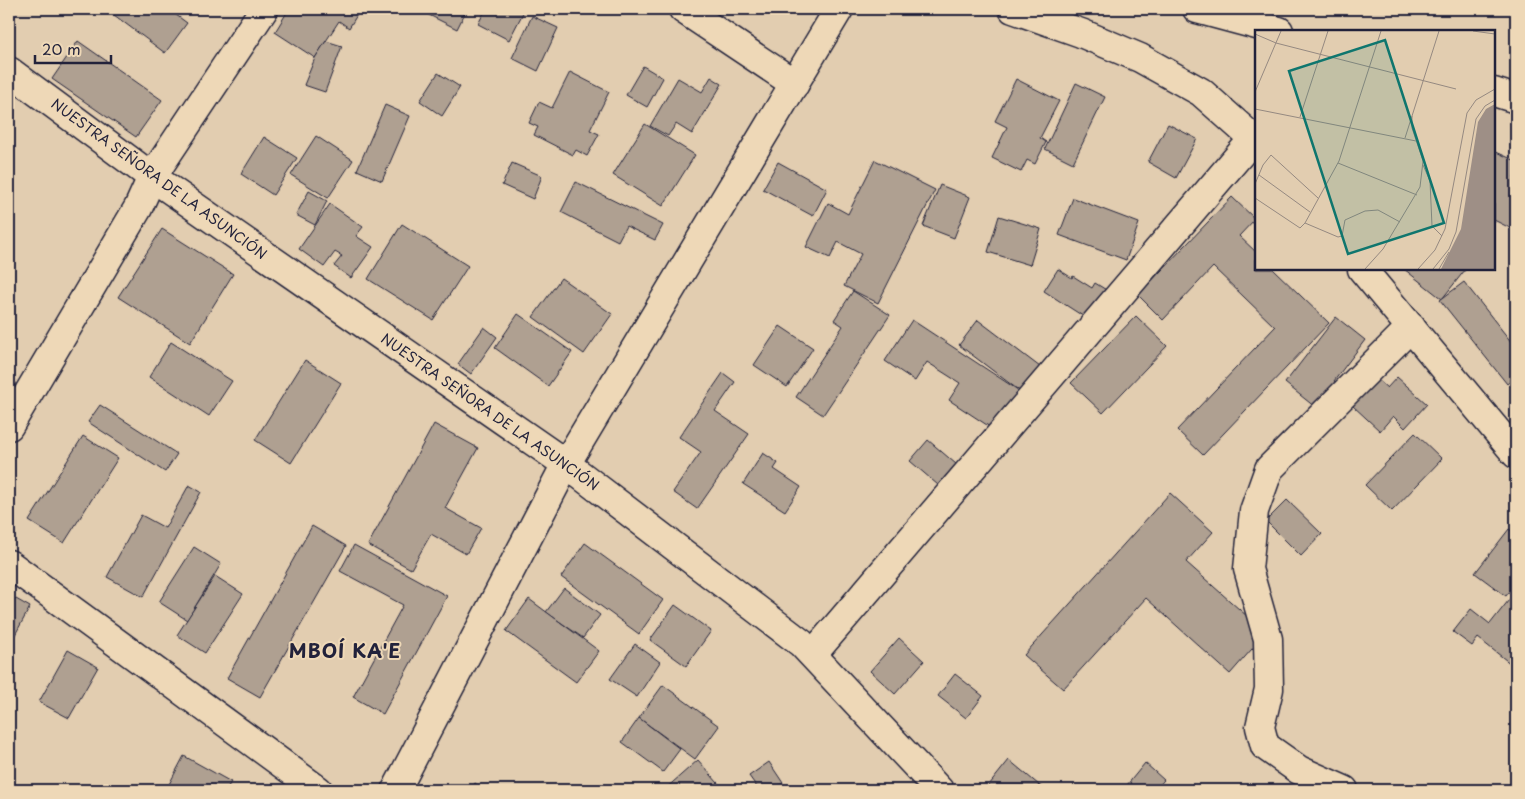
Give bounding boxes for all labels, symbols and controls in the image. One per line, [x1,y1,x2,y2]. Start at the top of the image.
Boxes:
inset map [1255,30,1495,270]
scale bar [35,32,111,64]
text: 20 m [42,37,81,60]
street label: NUESTRA SEÑORA DE LA ASUNCIÓN [47,93,272,264]
street label: NUESTRA SEÑORA DE LA ASUNCIÓN [377,328,604,495]
district label: MBOÍ KA'E [289,636,401,664]

